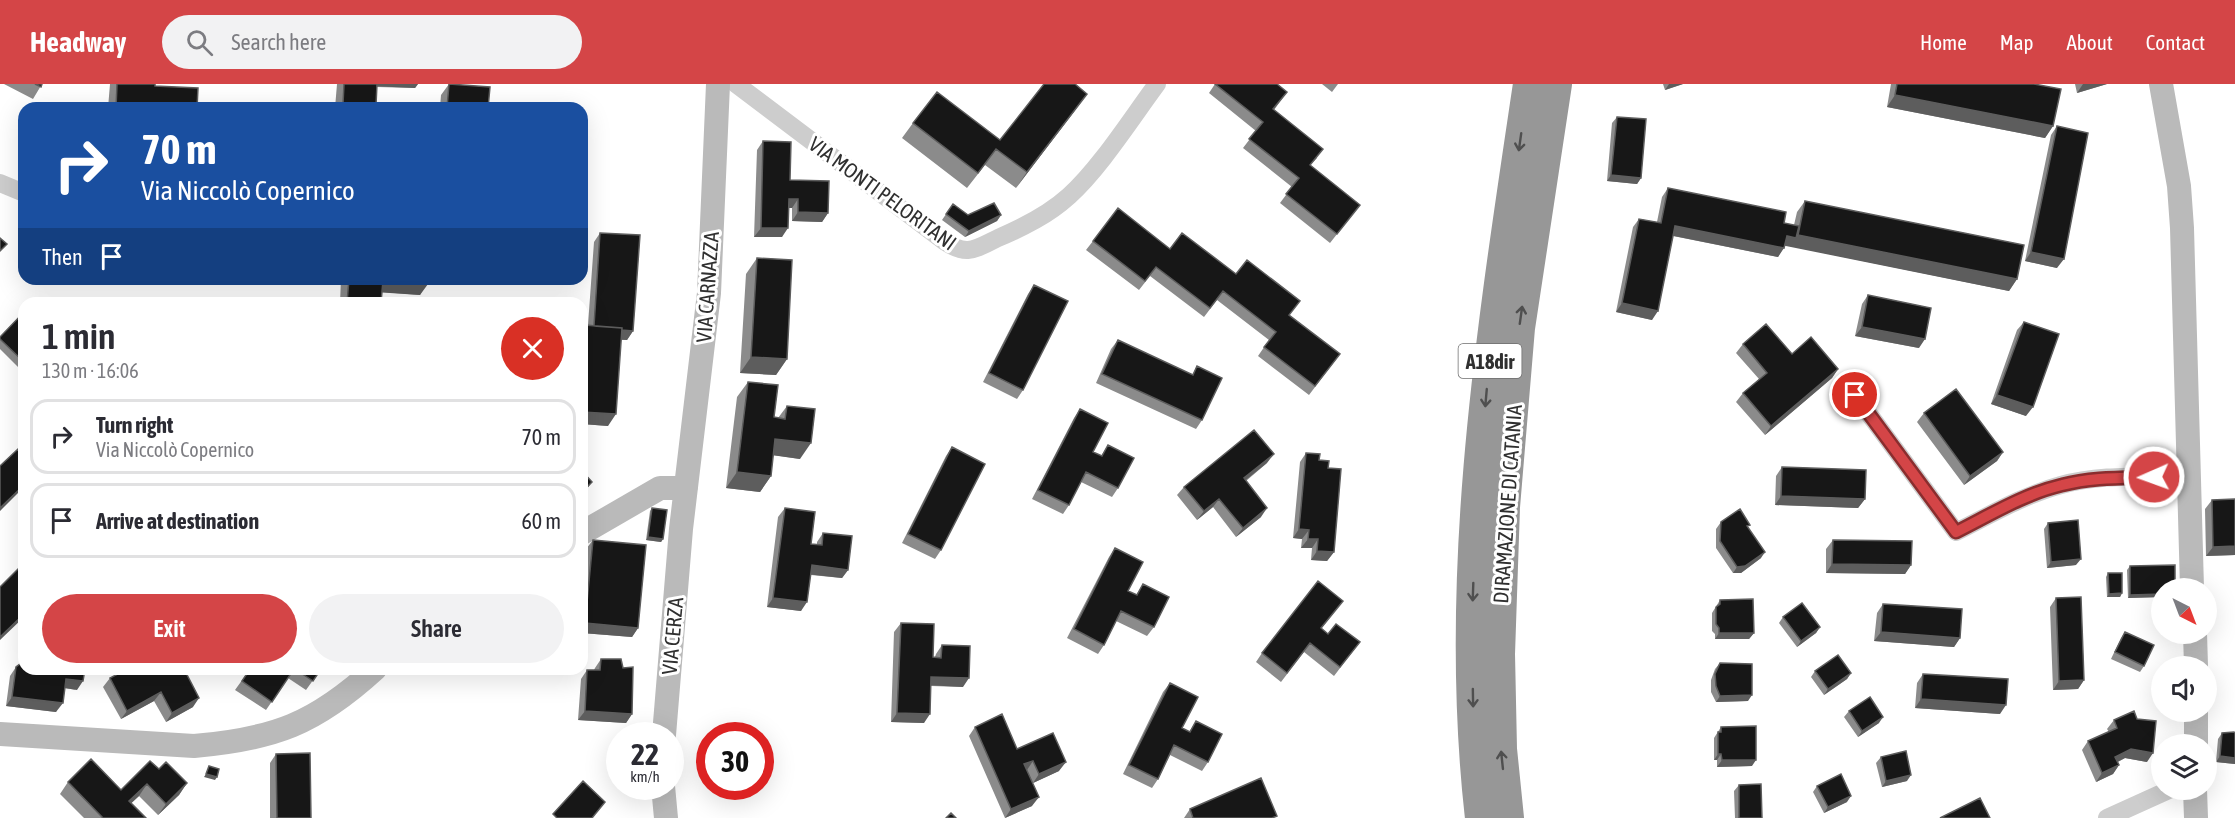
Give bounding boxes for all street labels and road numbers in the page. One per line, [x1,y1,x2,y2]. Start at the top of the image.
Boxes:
street label: VIA MONTI PELORITANI [805,131,961,255]
street label: VIA CARNAZZA [691,230,723,343]
road number: A18dir [1458,344,1522,378]
street label: DIRAMAZIONE DI CATANIA [1488,403,1526,604]
street label: VIA CERZA [657,596,687,676]

